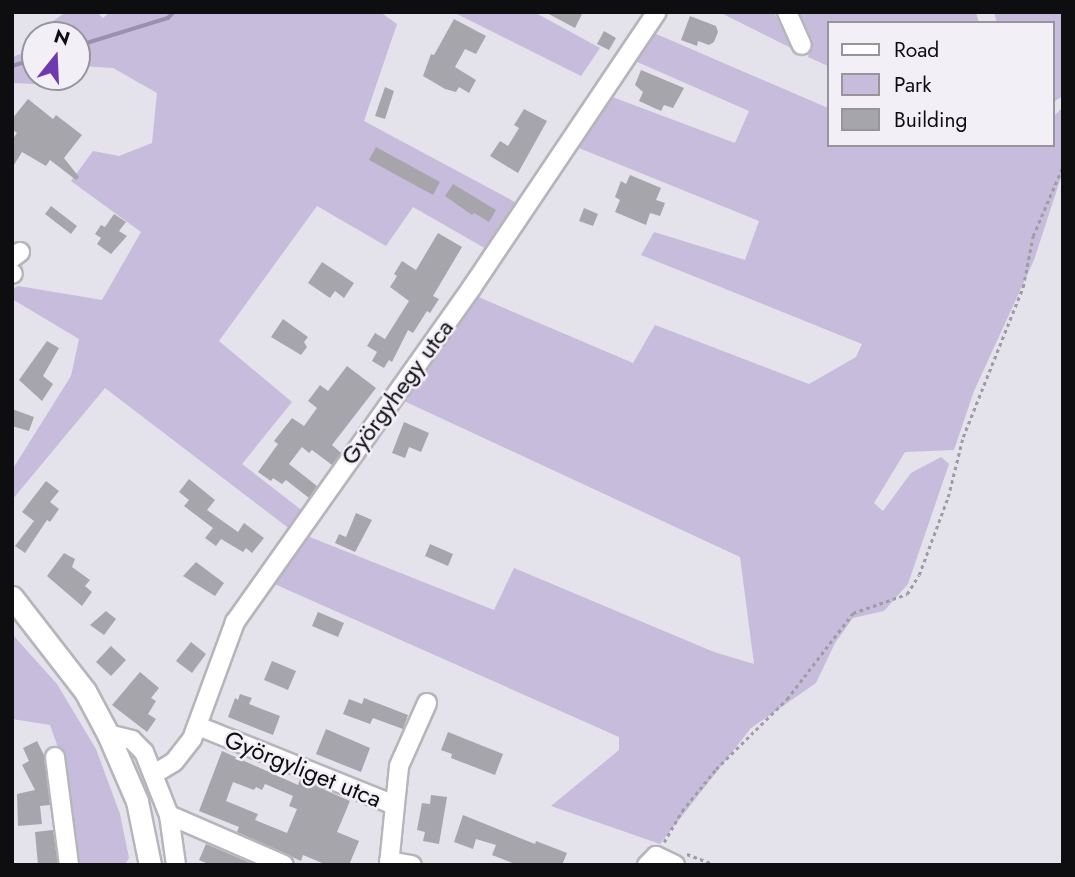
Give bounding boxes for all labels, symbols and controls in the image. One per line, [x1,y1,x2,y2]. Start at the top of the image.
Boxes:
north arrow [21,21,91,91]
legend [827,21,1054,147]
text: N [51,22,73,53]
text: Road [894,35,939,65]
text: Park [894,70,931,100]
text: Building [894,105,967,135]
street label: Györgyhegy utca [335,314,459,470]
street label: Györgyliget utca [220,724,386,814]

